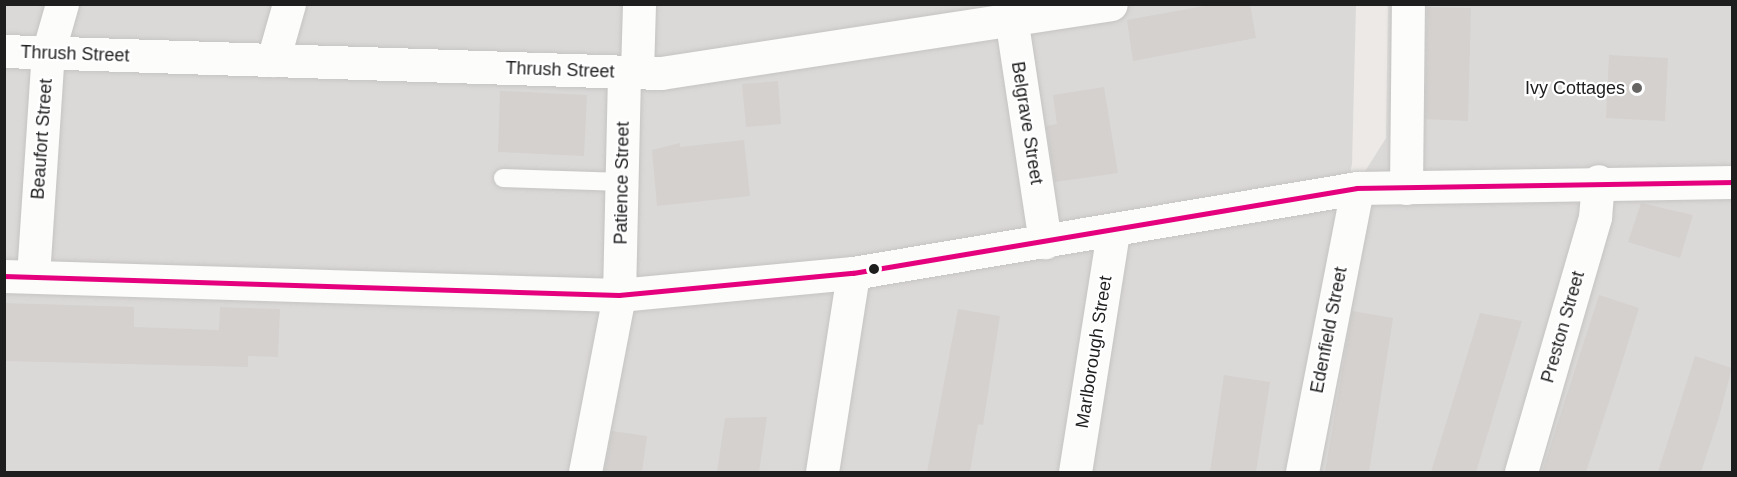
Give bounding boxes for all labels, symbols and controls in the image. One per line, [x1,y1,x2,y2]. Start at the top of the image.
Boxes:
street label: Thrush Street [20,41,130,67]
street label: Thrush Street [505,57,615,83]
street label: Belgrave Street [1007,60,1047,186]
place label: Ivy Cottages [1525,77,1625,99]
street label: Beaufort Street [27,78,57,200]
marker: Ivy Cottages [1630,81,1644,95]
street label: Patience Street [610,121,634,245]
unlabelled marker [868,263,880,275]
street label: Edenfield Street [1306,265,1352,395]
street label: Preston Street [1537,269,1589,385]
street label: Marlborough Street [1071,274,1117,430]

